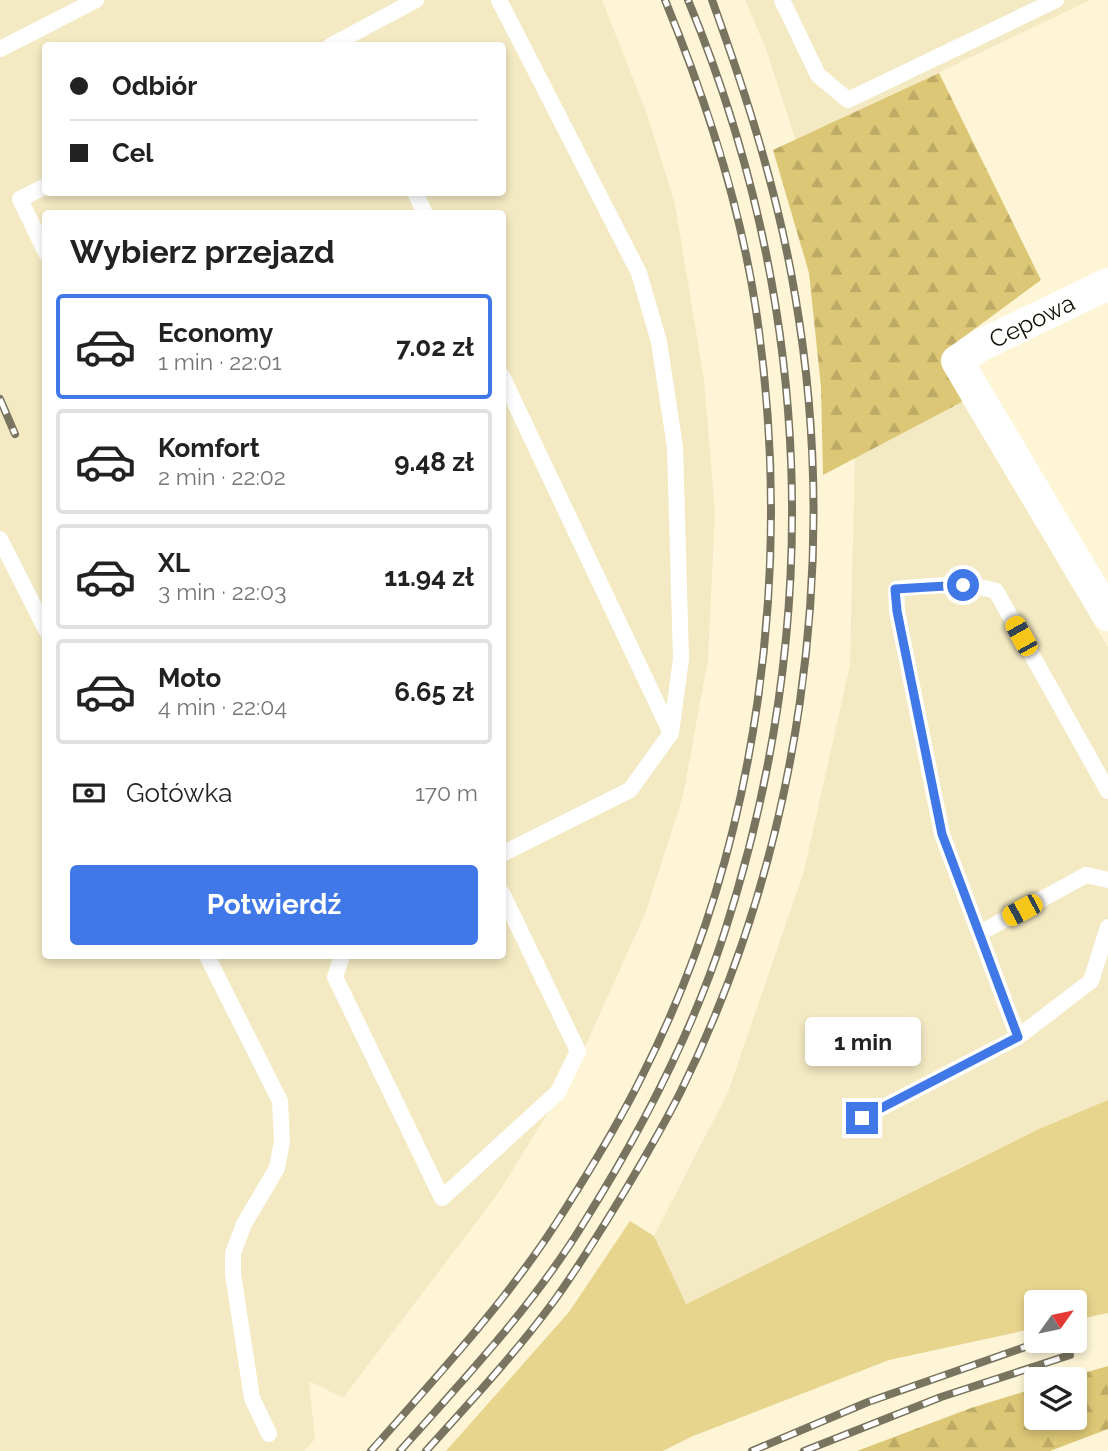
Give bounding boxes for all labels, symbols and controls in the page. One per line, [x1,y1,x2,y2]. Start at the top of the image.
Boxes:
text: Odbiór [112,71,197,101]
text: Cel [112,138,154,168]
text: Wybierz przejazd [70,233,335,270]
street label: Cepowa [985,288,1079,354]
icon: car [74,315,137,378]
text: Economy [158,318,273,348]
text: 7.02 zł [396,332,474,362]
text: 1 min · 22:01 [158,348,282,375]
icon: car [74,430,137,493]
text: Komfort [158,433,260,463]
text: 9.48 zł [394,447,474,477]
text: 2 min · 22:02 [158,463,286,490]
icon: car [74,545,137,608]
text: XL [158,548,190,578]
text: 11.94 zł [384,562,474,592]
route start [947,569,979,601]
text: 3 min · 22:03 [158,578,286,605]
car [1002,613,1041,659]
icon: car [74,660,137,723]
text: Moto [158,663,221,693]
text: 6.65 zł [394,677,474,707]
text: 4 min · 22:04 [158,693,287,720]
icon: cash [70,774,108,812]
text: Gotówka [126,778,232,808]
text: 170 m [415,779,478,806]
button: Potwierdź [70,865,478,945]
car [999,891,1046,929]
callout: 1 min [804,1016,920,1066]
text: 1 min [834,1028,892,1055]
route end [846,1102,878,1134]
north arrow [1024,1290,1087,1353]
map controls [1024,1290,1087,1430]
button: layers [1024,1367,1087,1430]

